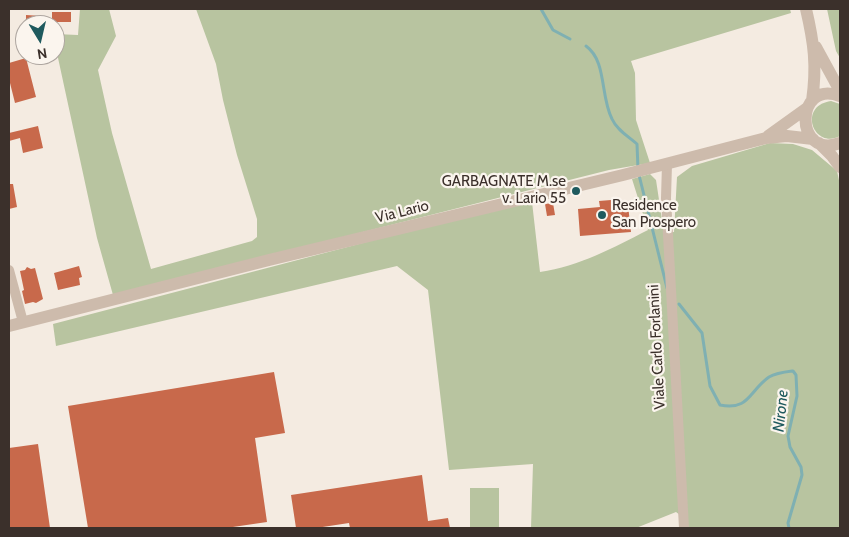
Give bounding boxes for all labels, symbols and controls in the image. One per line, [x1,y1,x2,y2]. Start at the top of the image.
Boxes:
north arrow [15,15,65,65]
text: N [36,44,48,63]
place label: GARBAGNATE M.se v. Lario 55 [442,173,566,208]
marker: GARBAGNATE M.se v. Lario 55 [570,185,582,197]
street label: Via Lario [373,197,431,227]
place label: Residence San Prospero [612,197,696,232]
marker: Residence San Prospero [596,209,608,221]
street label: Viale Carlo Forlanini [645,284,669,410]
water label: Nirone [769,389,793,433]

